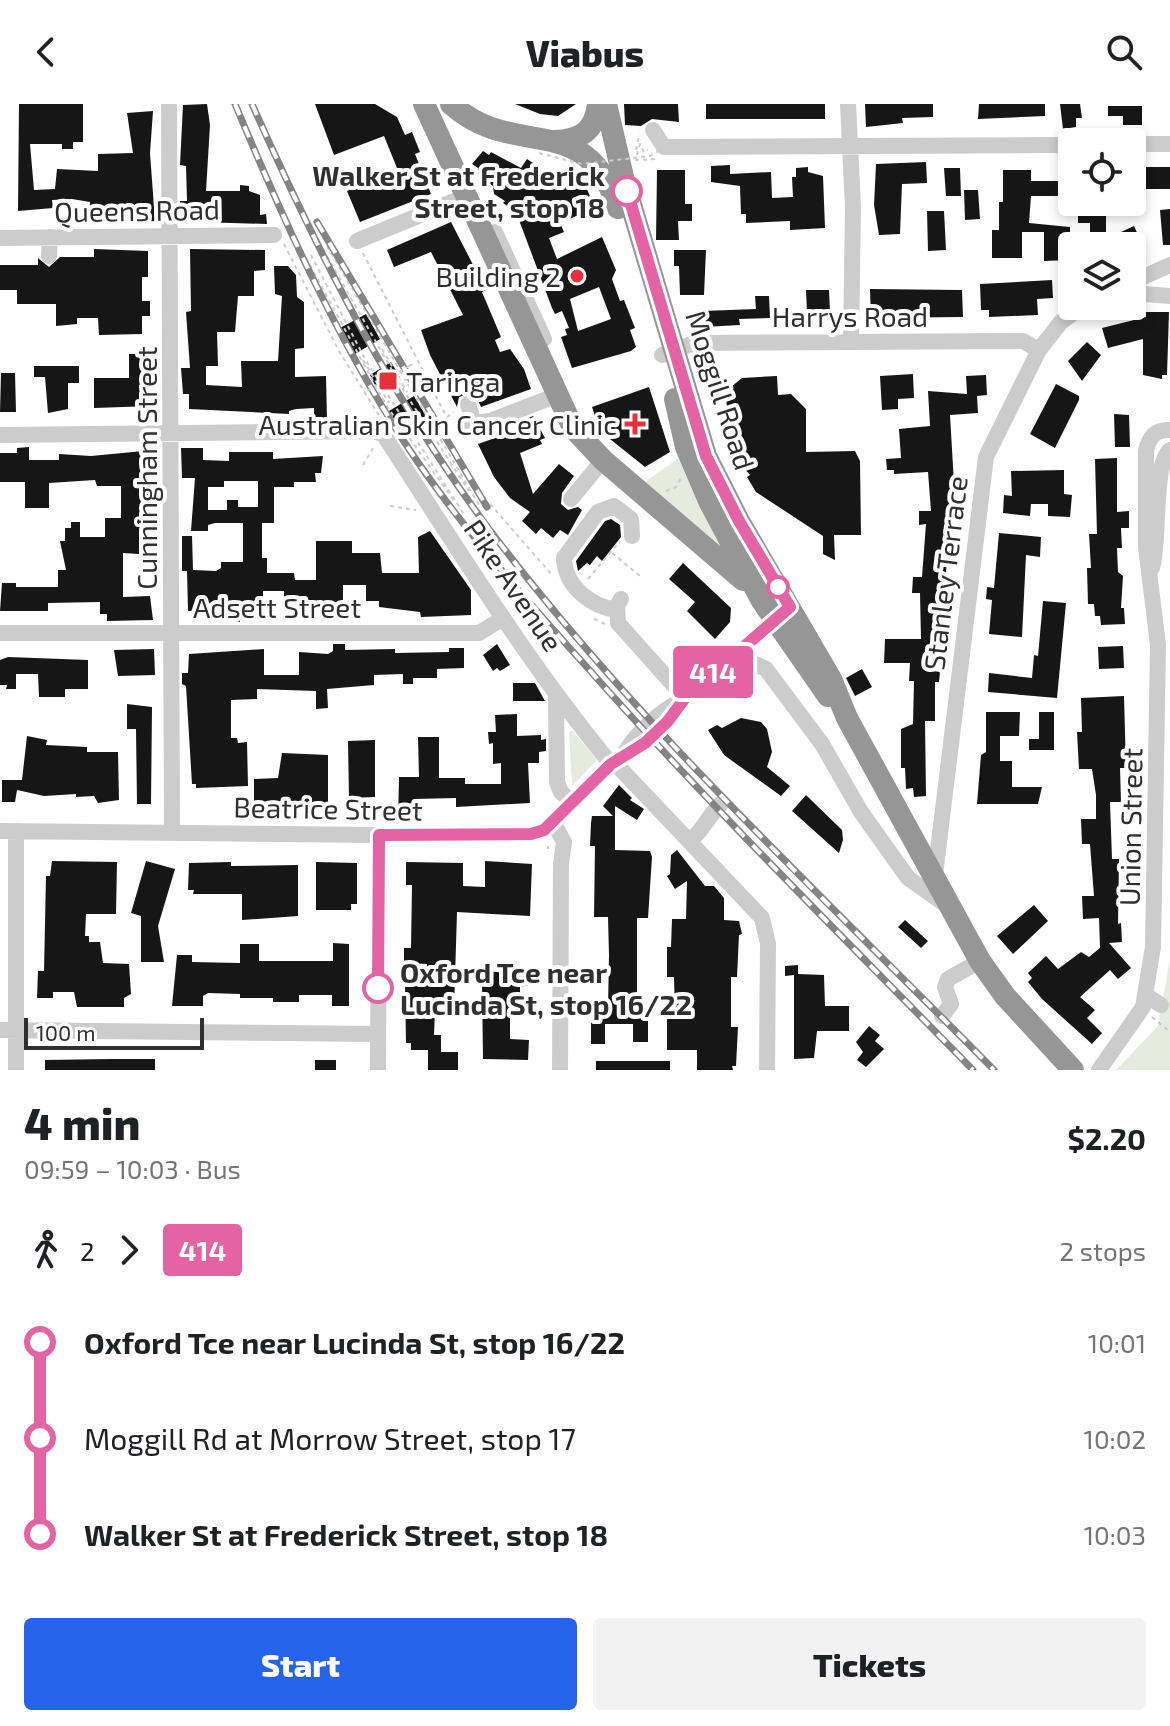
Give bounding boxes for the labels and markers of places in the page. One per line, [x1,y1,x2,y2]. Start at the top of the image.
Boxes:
place label: Walker St at Frederick Street, stop 18 [312,158,605,224]
marker: Walker St at Frederick Street, stop 18 [612,176,642,206]
place label: Building 2 [436,259,561,293]
marker: Building 2 [568,267,586,285]
place label: Taringa [406,364,500,398]
marker: Taringa [377,370,399,392]
place label: Australian Skin Cancer Clinic [258,407,617,441]
marker: Australian Skin Cancer Clinic [624,413,646,435]
unlabelled marker [767,576,789,598]
place label: Oxford Tce near Lucinda St, stop 16/22 [400,955,692,1021]
marker: Oxford Tce near Lucinda St, stop 16/22 [363,973,393,1003]

